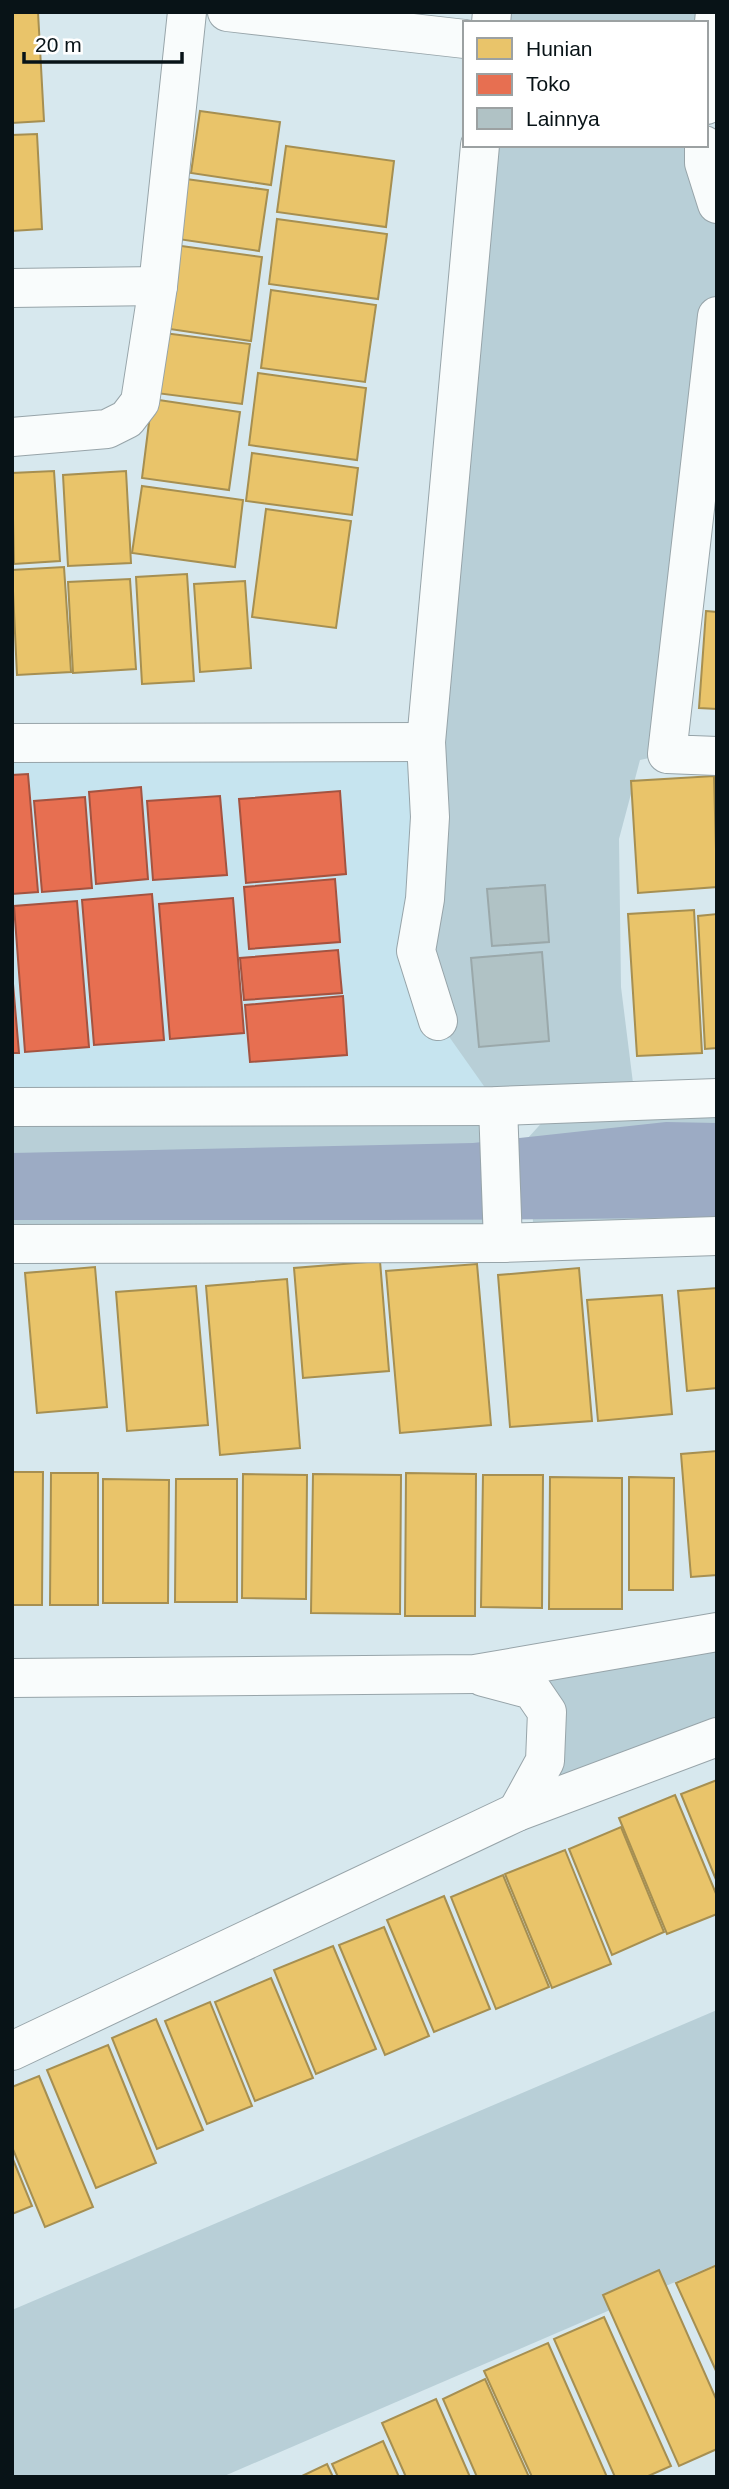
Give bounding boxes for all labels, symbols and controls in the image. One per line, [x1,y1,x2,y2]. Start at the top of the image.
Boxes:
scale bar [24,21,182,65]
legend [463,21,708,147]
text: 20 m [35,33,82,56]
text: Hunian [526,37,593,60]
text: Toko [526,72,570,95]
text: Lainnya [526,107,600,130]

